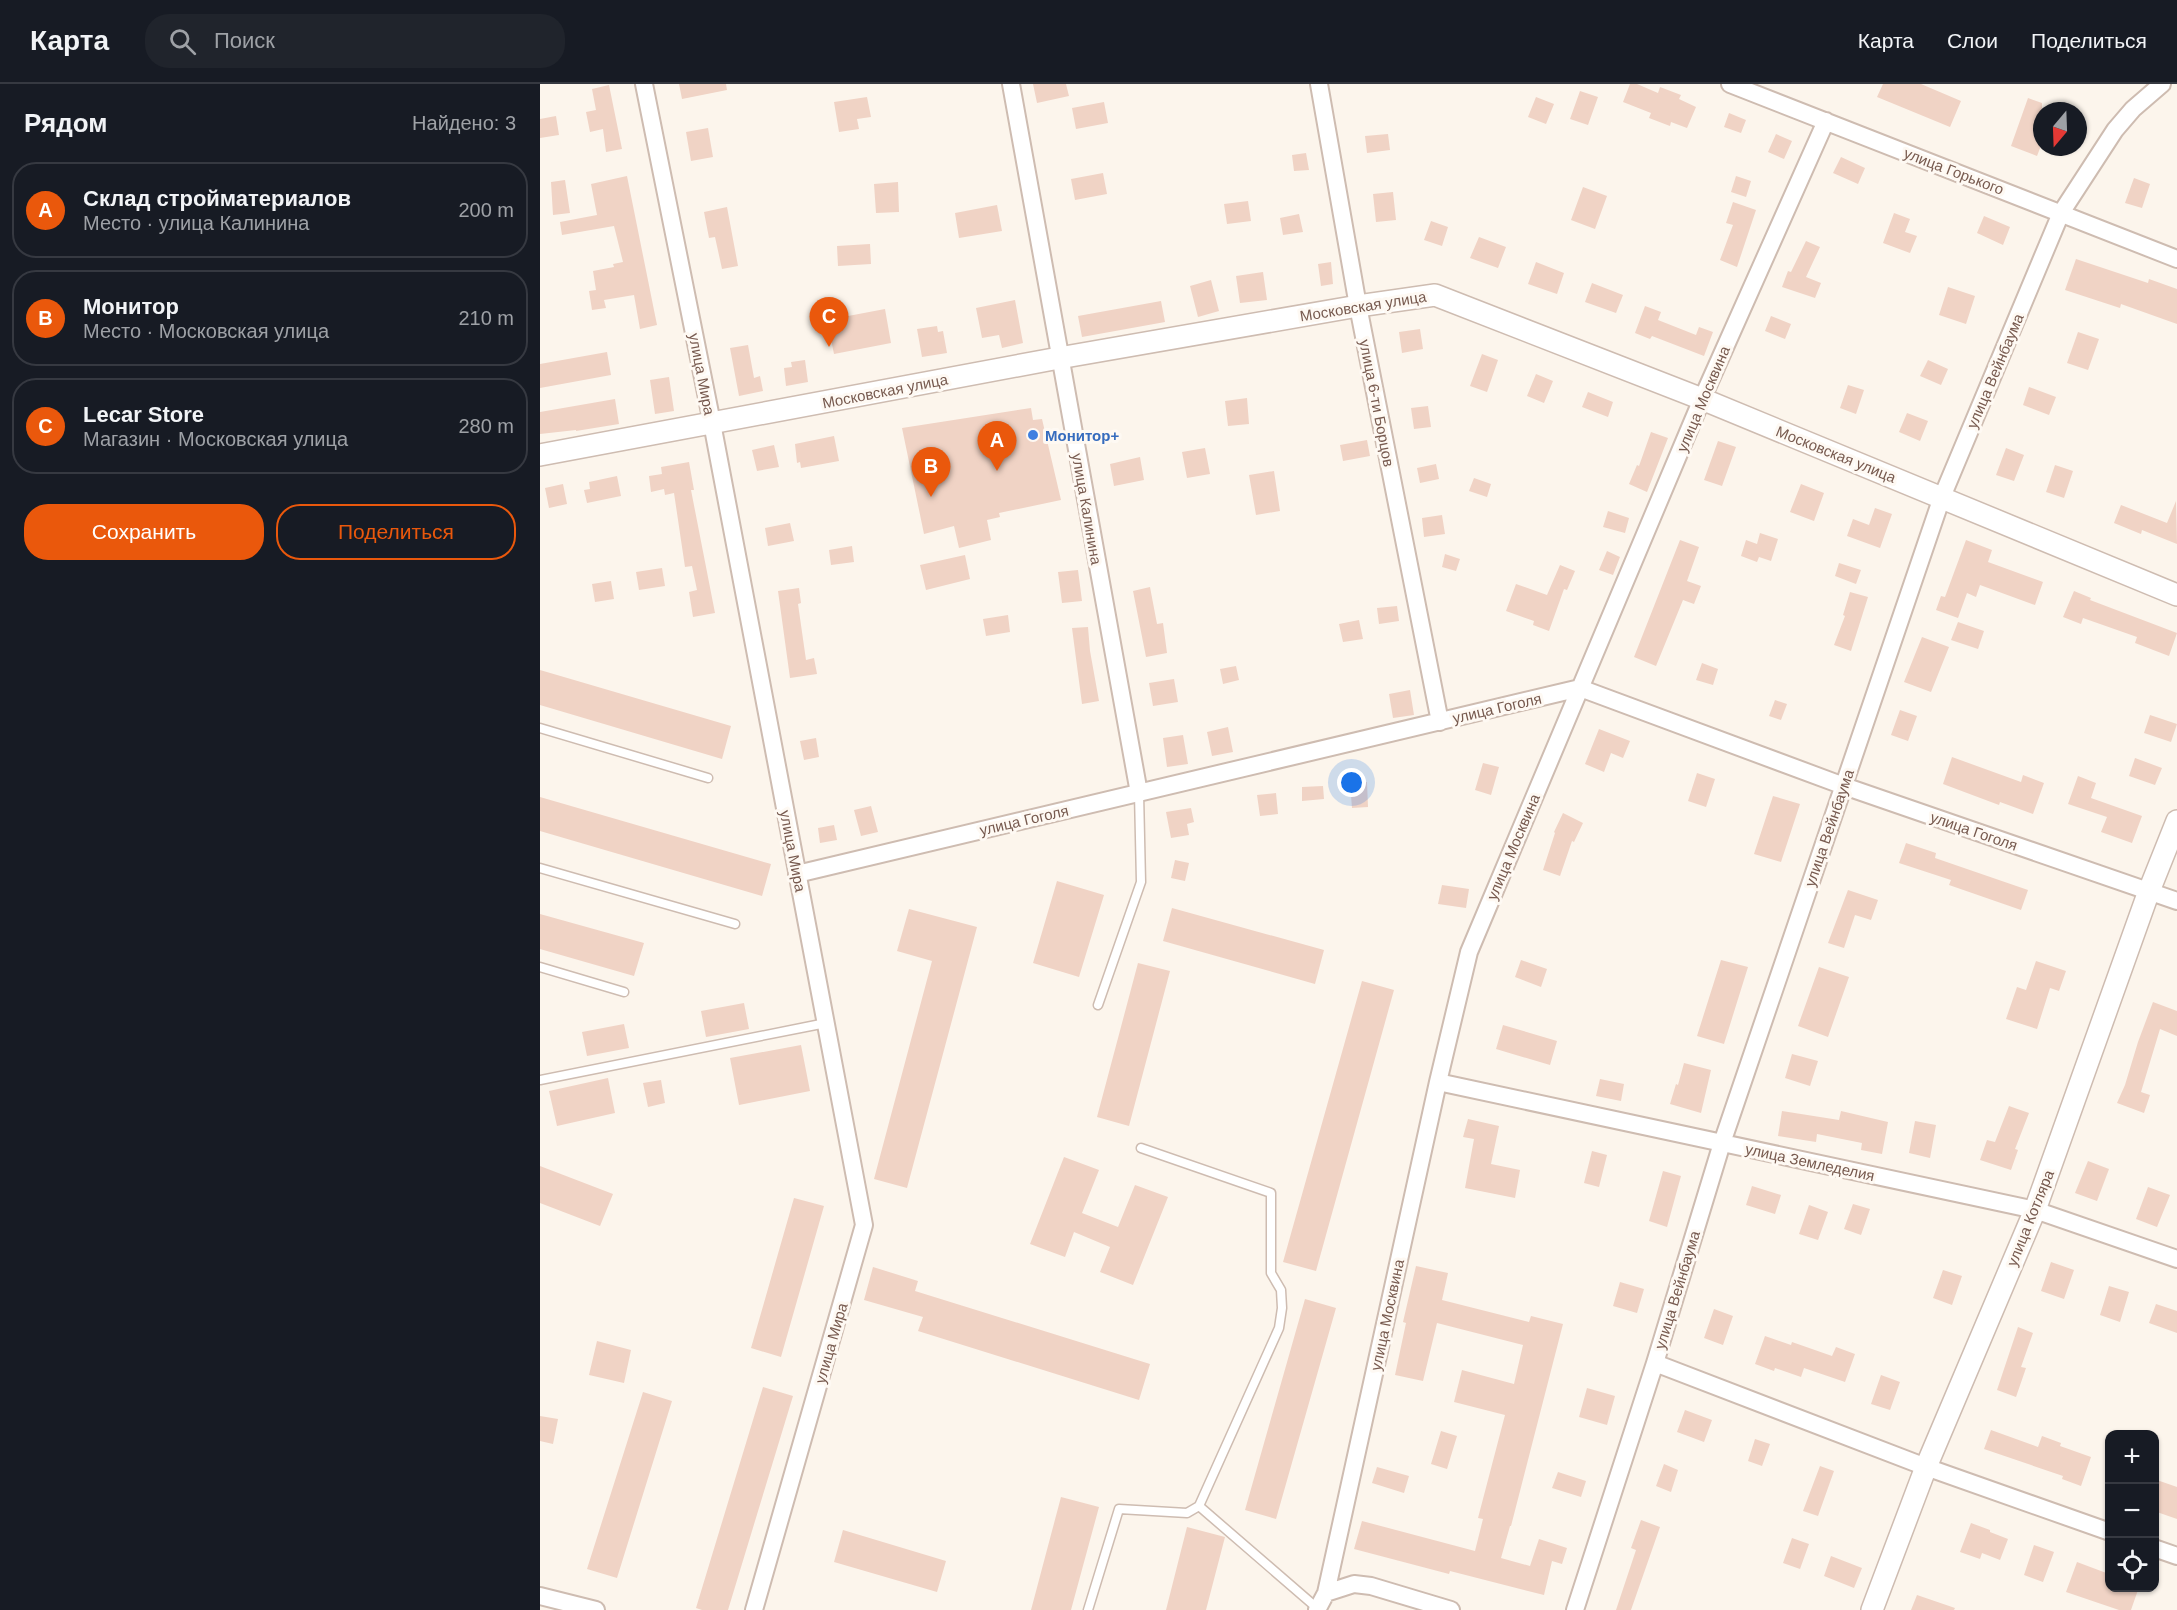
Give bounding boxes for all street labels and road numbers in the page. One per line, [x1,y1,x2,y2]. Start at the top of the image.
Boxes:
street label: улица Горького [1902,144,2006,198]
street label: Московская улица [1299,288,1428,324]
street label: улица Вейнбаума [1963,311,2027,431]
street label: улица Мира [686,332,718,417]
street label: улица 6-ти Борцов [1356,338,1398,468]
street label: улица Москвина [1673,343,1733,455]
street label: Московская улица [821,370,950,412]
street label: Московская улица [1774,422,1899,486]
street label: улица Калинина [1069,452,1105,567]
street label: улица Гоголя [1451,689,1543,727]
street label: улица Вейнбаума [1801,767,1857,889]
street label: улица Москвина [1483,791,1543,903]
street label: улица Гоголя [978,801,1070,839]
street label: улица Гоголя [1928,808,2020,854]
street label: улица Мира [777,809,809,894]
street label: улица Земледелия [1744,1140,1876,1184]
street label: улица Котляра [2003,1167,2057,1269]
street label: улица Вейнбаума [1651,1228,1703,1351]
street label: улица Москвина [1367,1257,1407,1372]
street label: улица Мира [811,1300,851,1385]

